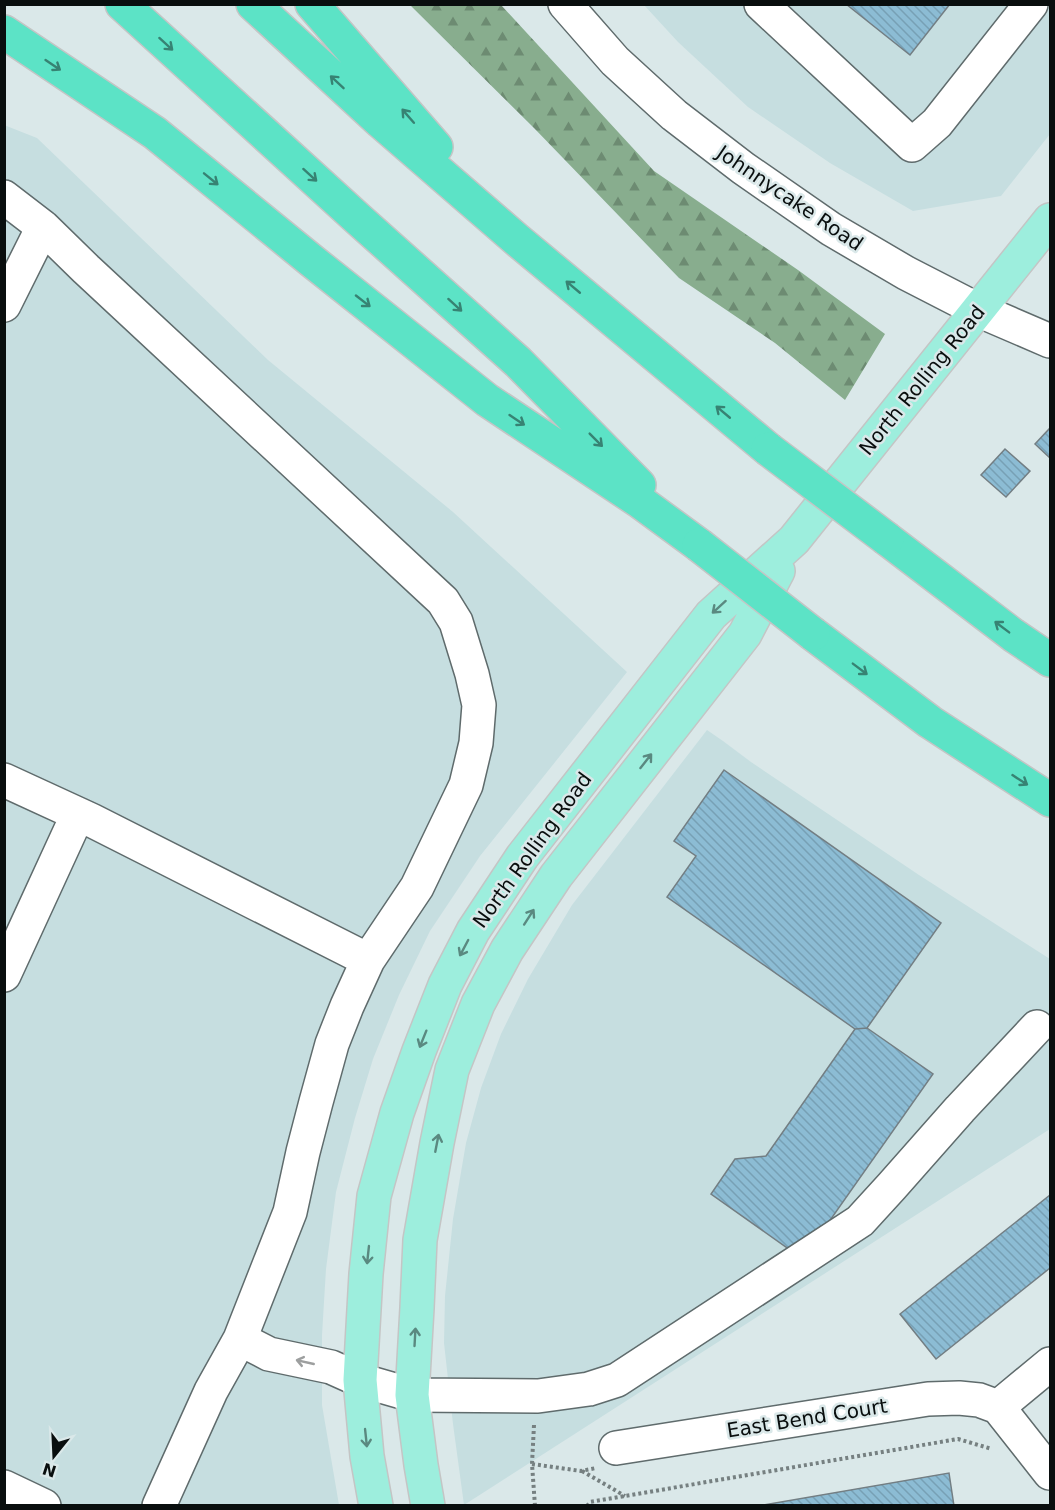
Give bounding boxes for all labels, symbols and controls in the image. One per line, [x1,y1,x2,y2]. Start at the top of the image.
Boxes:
one-way arrow [158,37,173,51]
one-way arrow [44,59,61,71]
one-way arrow [330,75,345,89]
one-way arrow [401,109,415,124]
street label: Johnnycake Road [711,139,868,256]
one-way arrow [302,168,317,182]
one-way arrow [203,172,219,185]
one-way arrow [566,280,581,294]
one-way arrow [355,295,371,308]
one-way arrow [447,299,463,312]
street label: North Rolling Road [854,300,990,460]
one-way arrow [715,405,731,418]
one-way arrow [509,414,525,426]
one-way arrow [588,433,603,448]
one-way arrow [712,600,727,614]
one-way arrow [995,620,1011,633]
one-way arrow [851,663,867,675]
one-way arrow [639,753,652,769]
street label: North Rolling Road [468,768,596,932]
one-way arrow [1011,774,1028,786]
one-way arrow [523,909,535,926]
one-way arrow [458,939,470,956]
one-way arrow [417,1029,428,1048]
one-way arrow [432,1134,443,1154]
one-way arrow [362,1244,373,1264]
one-way arrow [410,1327,421,1347]
one-way arrow [295,1356,315,1367]
street label: East Bend Court [725,1393,889,1443]
north arrow [24,1426,84,1486]
one-way arrow [361,1428,372,1448]
text: N [40,1459,59,1481]

